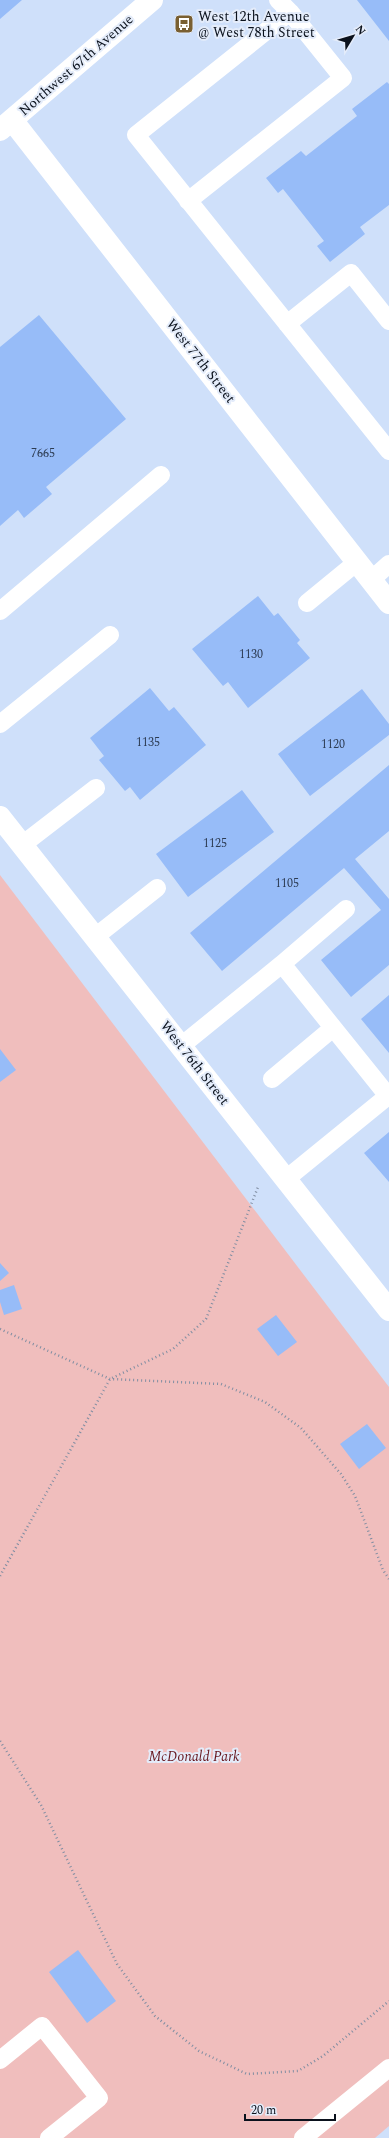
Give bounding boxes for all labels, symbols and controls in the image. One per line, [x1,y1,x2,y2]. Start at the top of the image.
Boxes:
place label: West 12th Avenue @ West 78th Street [198,6,315,43]
street label: Northwest 67th Avenue [14,9,138,121]
bus stop icon: West 12th Avenue @ West 78th Street [173,13,195,35]
north arrow [333,16,373,56]
text: N [351,21,370,39]
street label: West 77th Street [161,314,241,408]
house number: 7665 [31,444,55,463]
house number: 1130 [239,645,263,664]
house number: 1135 [136,733,160,752]
house number: 1120 [321,735,345,754]
house number: 1125 [203,834,227,853]
house number: 1105 [275,874,299,893]
street label: West 76th Street [155,1016,235,1110]
park label: McDonald Park [148,1746,240,1767]
scale bar [245,2096,335,2122]
text: 20 m [251,2101,276,2120]

